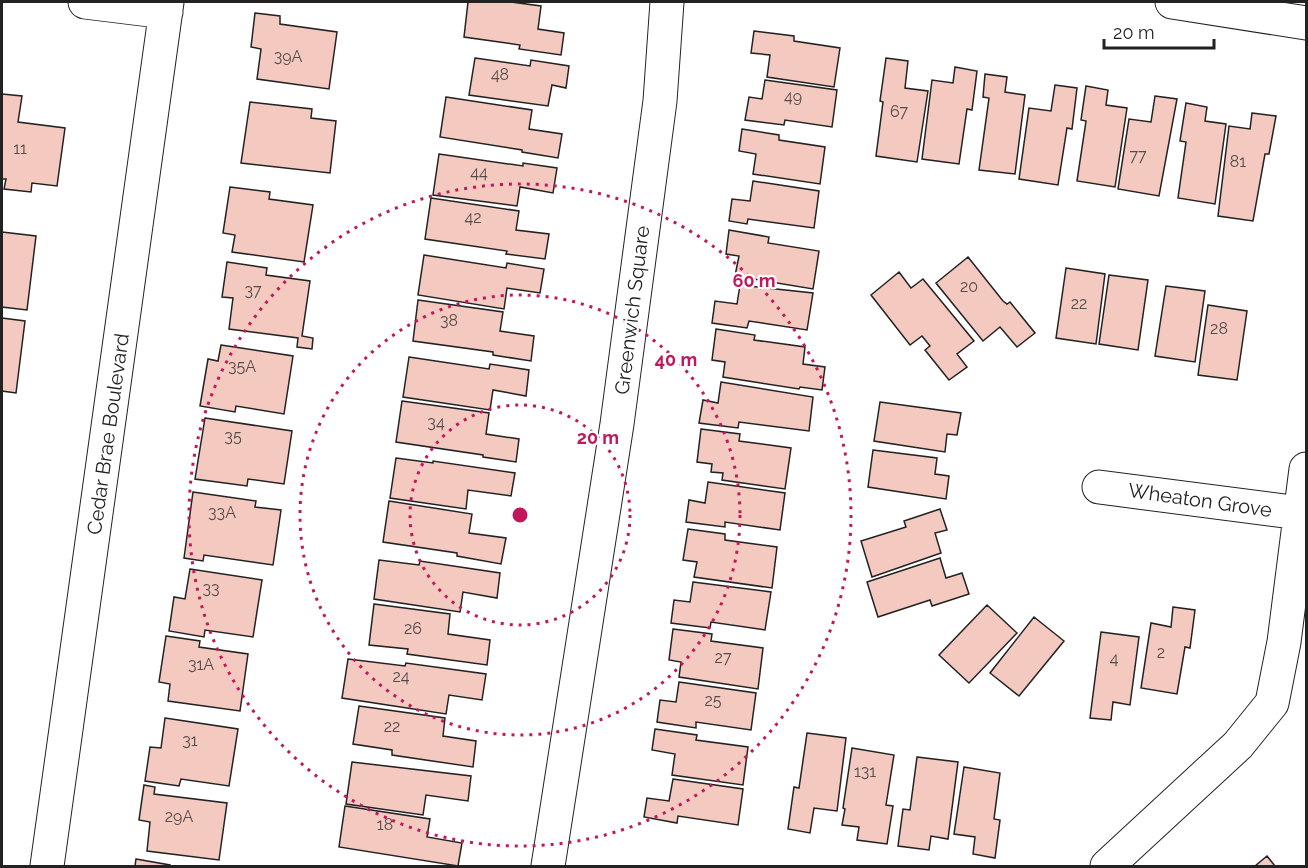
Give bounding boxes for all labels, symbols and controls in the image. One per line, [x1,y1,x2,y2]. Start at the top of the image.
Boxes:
scale bar [1104,12,1214,50]
text: 20 m [1113,22,1155,43]
house number: 39A [274,47,303,66]
house number: 48 [491,65,509,84]
house number: 49 [784,87,802,106]
house number: 67 [890,102,909,121]
house number: 11 [13,139,27,158]
house number: 77 [1129,146,1147,165]
house number: 81 [1230,152,1246,171]
house number: 44 [470,163,488,182]
house number: 42 [464,208,482,227]
street label: Greenwich Square [610,224,654,396]
text: 60 m [732,270,776,291]
house number: 20 [960,277,978,296]
house number: 37 [244,281,262,300]
house number: 22 [1071,294,1087,313]
house number: 38 [440,311,458,330]
house number: 28 [1210,319,1228,338]
street label: Cedar Brae Boulevard [82,332,134,536]
text: 40 m [655,349,697,370]
house number: 35A [228,357,256,376]
house number: 34 [427,413,445,432]
house number: 35 [224,427,242,446]
text: 20 m [577,427,619,448]
street label: Wheaton Grove [1127,478,1274,522]
house number: 33A [208,503,236,522]
centre of rings [510,505,530,525]
house number: 33 [202,579,220,598]
house number: 26 [404,619,422,638]
house number: 2 [1157,643,1165,662]
house number: 27 [715,648,732,667]
house number: 4 [1110,649,1119,668]
house number: 31A [188,655,214,674]
house number: 24 [392,667,410,686]
house number: 25 [704,691,722,710]
house number: 22 [384,717,400,736]
house number: 31 [182,731,198,750]
house number: 131 [854,762,876,781]
house number: 29A [165,807,193,826]
house number: 18 [377,815,393,834]

